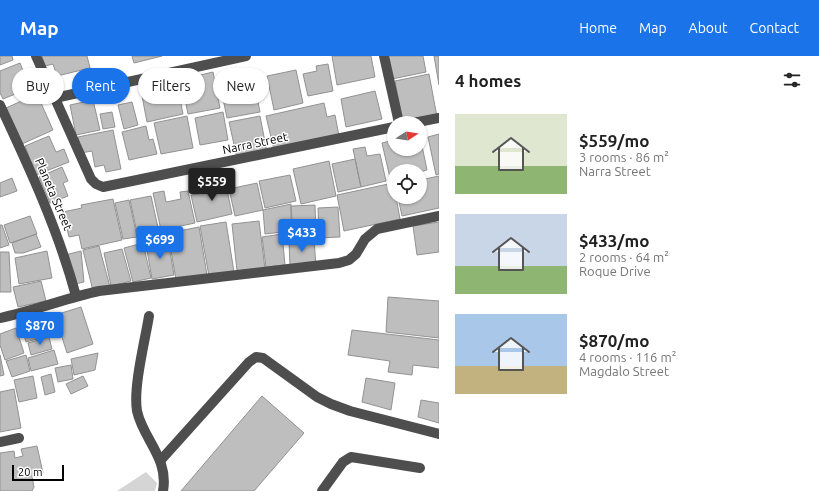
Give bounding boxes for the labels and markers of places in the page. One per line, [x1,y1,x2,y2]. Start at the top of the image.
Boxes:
pin: $559 [188,168,236,202]
pin: $433 [278,219,326,253]
pin: $699 [136,226,184,260]
pin: $870 [16,312,64,346]

